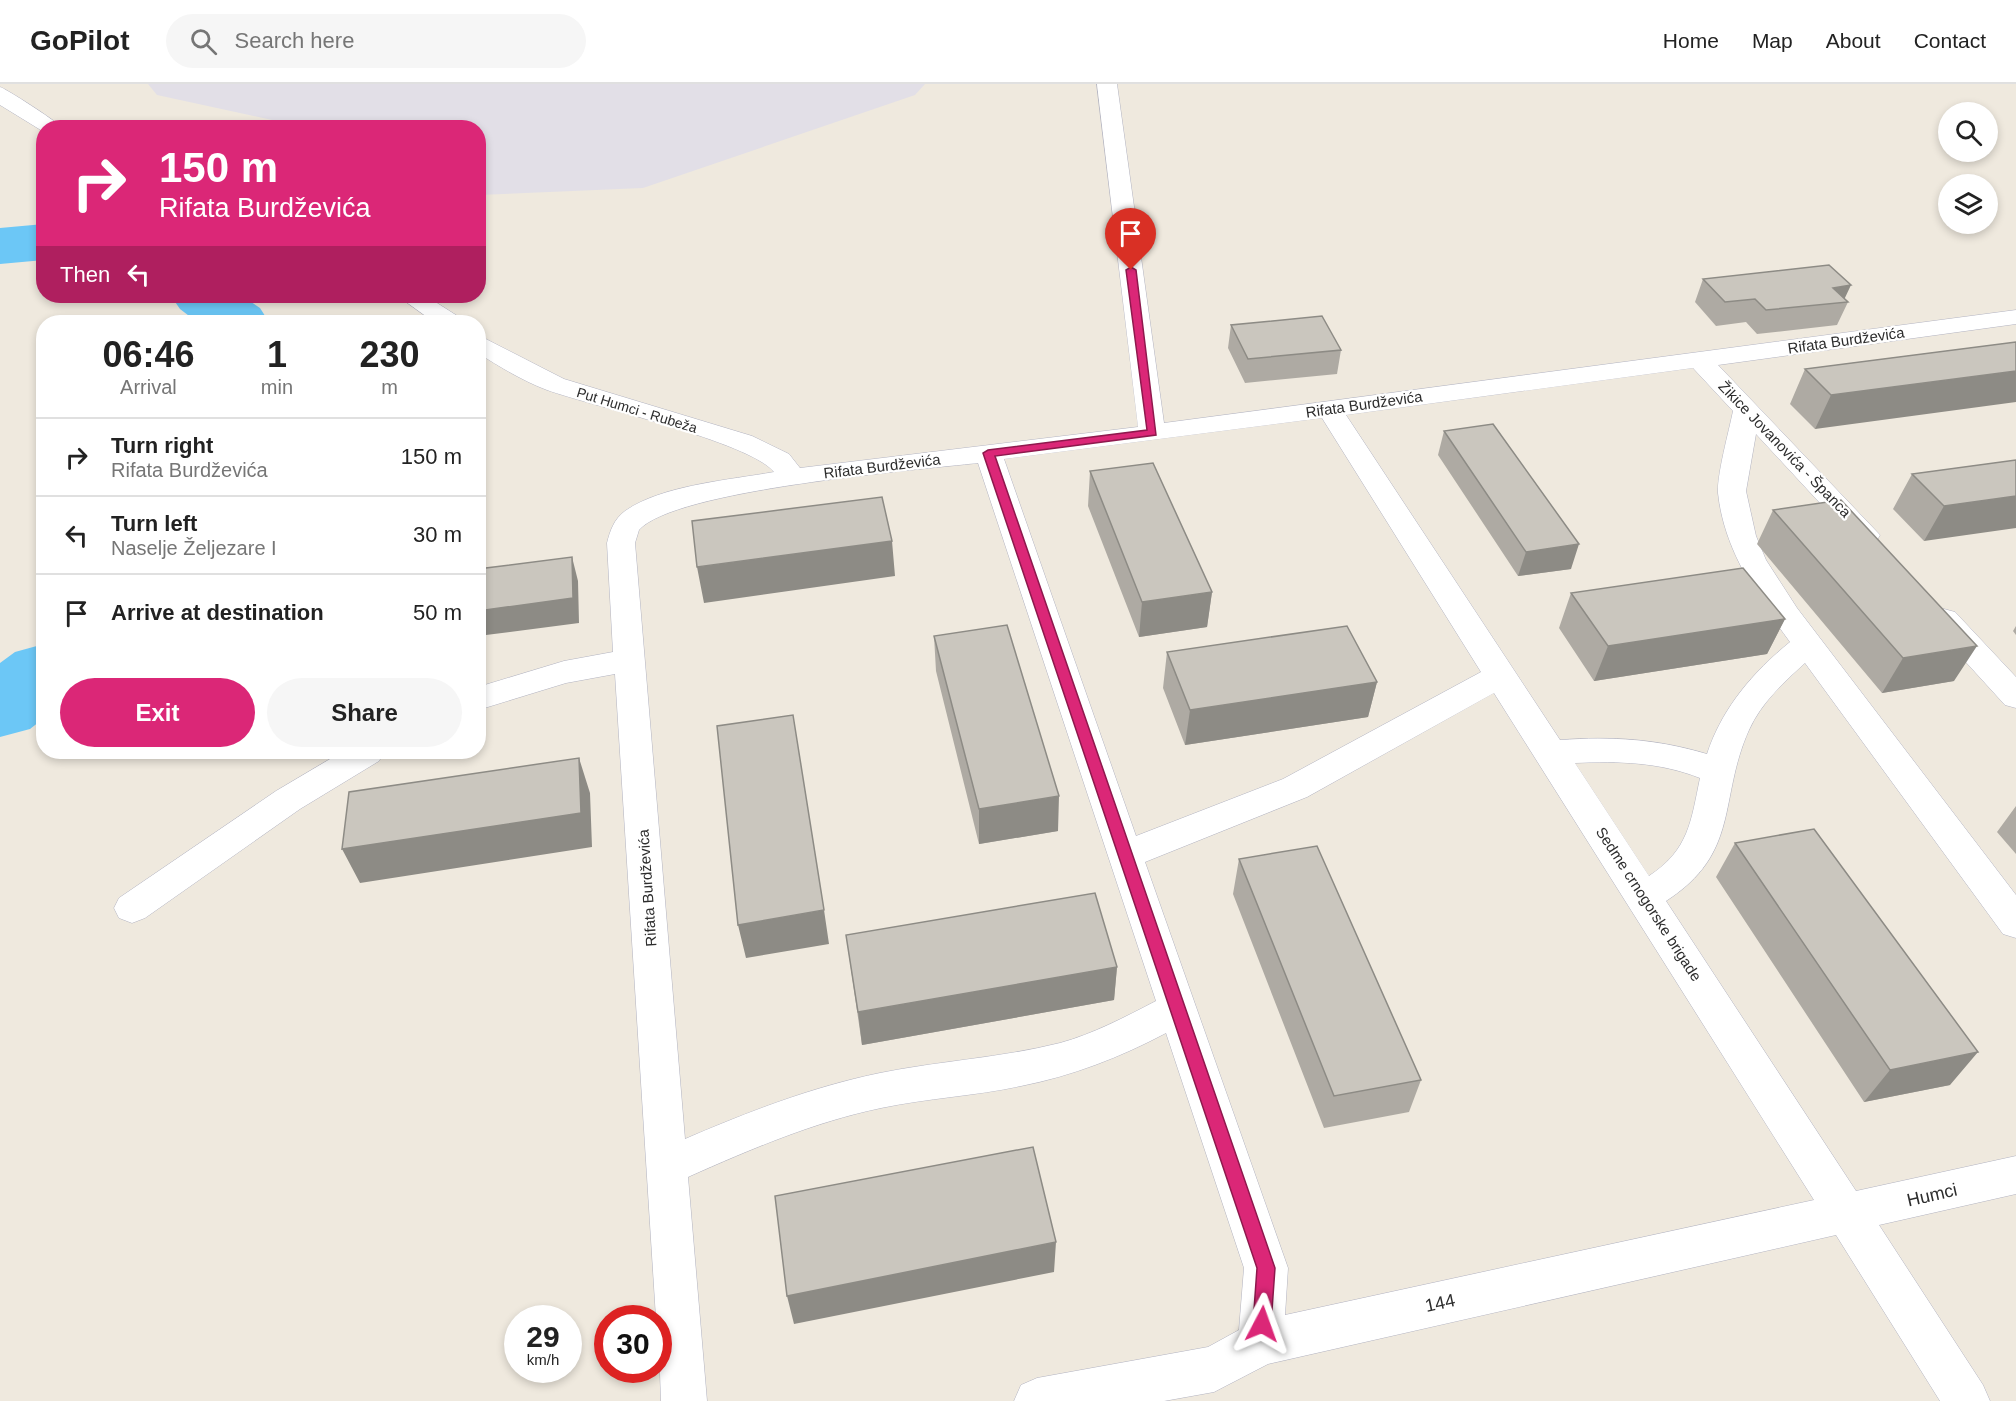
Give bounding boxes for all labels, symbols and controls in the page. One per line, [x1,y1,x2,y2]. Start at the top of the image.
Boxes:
search box [166,14,586,68]
text: GoPilot [30,25,130,56]
icon: search [187,25,220,58]
text: Search here [235,28,354,53]
text: Home [1663,29,1719,52]
text: Map [1752,29,1793,52]
text: About [1826,29,1881,52]
text: Contact [1914,29,1986,52]
map controls [1938,102,1998,234]
button: search [1938,102,1998,162]
icon: right [60,144,138,222]
text: 150 m [159,144,278,191]
button: layers [1938,174,1998,234]
text: Rifata Burdževića [159,193,371,223]
pin [1105,208,1156,270]
icon: arrive [1114,217,1147,250]
icon: left [122,258,155,291]
text: Then [60,262,110,287]
street label: Rifata Burdževića [1787,323,1906,357]
text: 06:46 [102,334,194,375]
text: 1 [267,334,287,375]
text: 230 [359,334,420,375]
text: Arrival [120,376,177,398]
text: min [261,376,293,398]
text: m [381,376,398,398]
street label: Žikice Jovanovića - Španca [1715,377,1855,521]
street label: Put Humci - Rubeža [575,384,699,436]
street label: Rifata Burdževića [1305,387,1424,421]
text: Turn right [111,433,213,458]
icon: right [60,441,93,474]
text: 150 m [401,444,462,469]
street label: Rifata Burdževića [823,450,942,482]
text: Rifata Burdževića [111,459,268,481]
text: Turn left [111,511,197,536]
icon: left [60,519,93,552]
text: 30 m [413,522,462,547]
text: Naselje Željezare I [111,537,277,559]
icon: arrive [60,597,93,630]
text: Arrive at destination [111,600,324,625]
text: 50 m [413,600,462,625]
button: Exit [60,678,255,747]
button: Share [267,678,462,747]
street label: Sedme crnogorske brigade [1593,824,1705,984]
street label: Rifata Burdževića [634,828,660,947]
street label: Humci [1905,1180,1959,1210]
street label: 144 [1423,1290,1457,1316]
position arrow [1230,1292,1294,1356]
speed limit sign: 30 [594,1305,672,1383]
text: 29 [526,1320,560,1353]
text: km/h [527,1351,559,1368]

